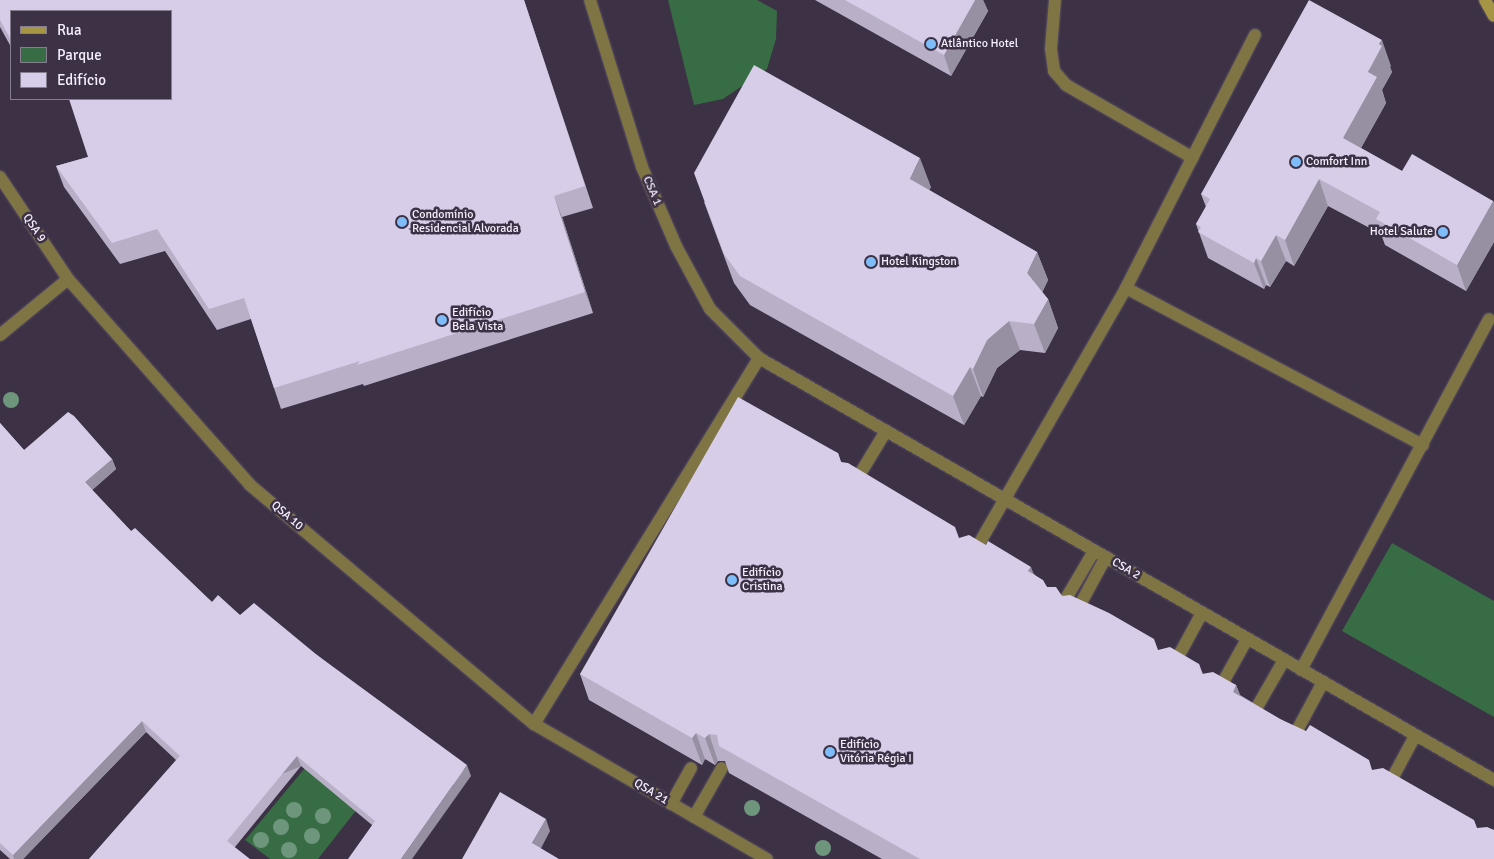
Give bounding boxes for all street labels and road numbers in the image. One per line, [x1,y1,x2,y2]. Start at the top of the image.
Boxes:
street label: CSA 1 [639,174,665,208]
street label: QSA 9 [19,211,49,245]
street label: QSA 10 [268,498,306,534]
street label: CSA 2 [1109,555,1143,583]
street label: QSA 21 [631,776,671,808]

